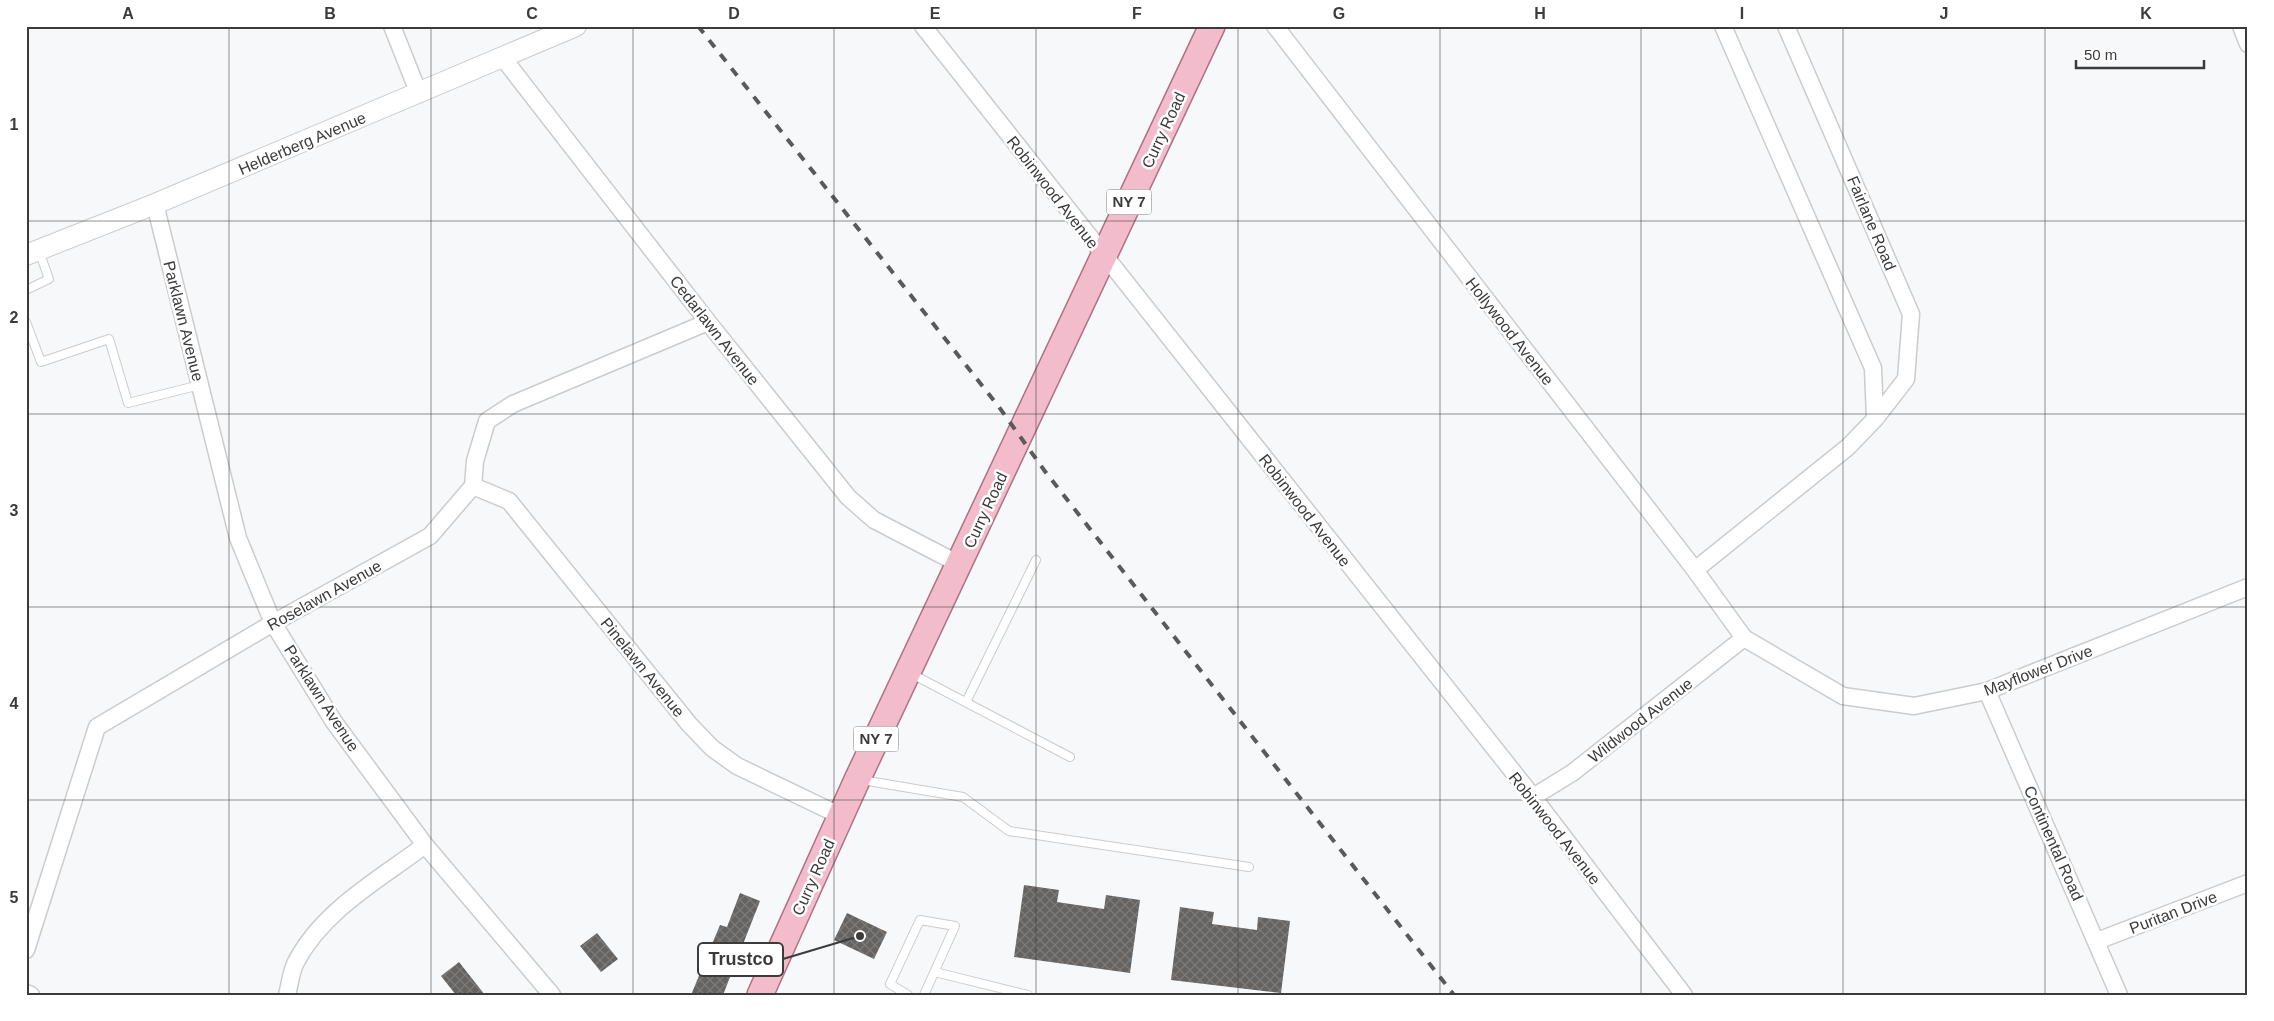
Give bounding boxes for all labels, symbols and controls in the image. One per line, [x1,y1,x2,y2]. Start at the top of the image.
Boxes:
text: A [122,5,134,22]
text: B [324,5,336,22]
text: C [526,5,538,22]
text: D [728,5,740,22]
text: E [930,5,941,22]
text: F [1132,5,1142,22]
text: G [1333,5,1345,22]
text: H [1534,5,1546,22]
text: I [1740,5,1744,22]
text: J [1940,5,1948,22]
text: K [2140,5,2152,22]
scale bar [2076,38,2204,70]
text: 50 m [2084,46,2117,63]
street label: Curry Road [1138,90,1188,171]
street label: Helderberg Avenue [236,109,369,178]
text: 1 [10,116,19,133]
street label: Robinwood Avenue [1004,133,1102,252]
street label: Fairlane Road [1844,174,1899,273]
road number: NY 7 [1106,190,1152,214]
street label: Parklawn Avenue [160,259,207,383]
street label: Cedarlawn Avenue [667,272,763,388]
street label: Hollywood Avenue [1462,274,1557,388]
text: 2 [10,309,19,326]
street label: Robinwood Avenue [1256,451,1354,570]
street label: Curry Road [960,470,1010,551]
text: 3 [10,502,19,519]
street label: Roselawn Avenue [264,557,384,634]
street label: Pinelawn Avenue [597,614,688,720]
street label: Parklawn Avenue [281,642,362,755]
street label: Mayflower Drive [1982,642,2095,699]
street label: Wildwood Avenue [1585,675,1696,766]
text: 4 [10,695,19,712]
road number: NY 7 [854,726,898,752]
street label: Robinwood Avenue [1506,769,1604,888]
street label: Continental Road [2021,783,2086,903]
street label: Curry Road [789,836,838,918]
street label: Puritan Drive [2127,888,2219,937]
text: 5 [10,889,19,906]
callout: Trustco [698,943,783,976]
text: Trustco [708,949,774,969]

